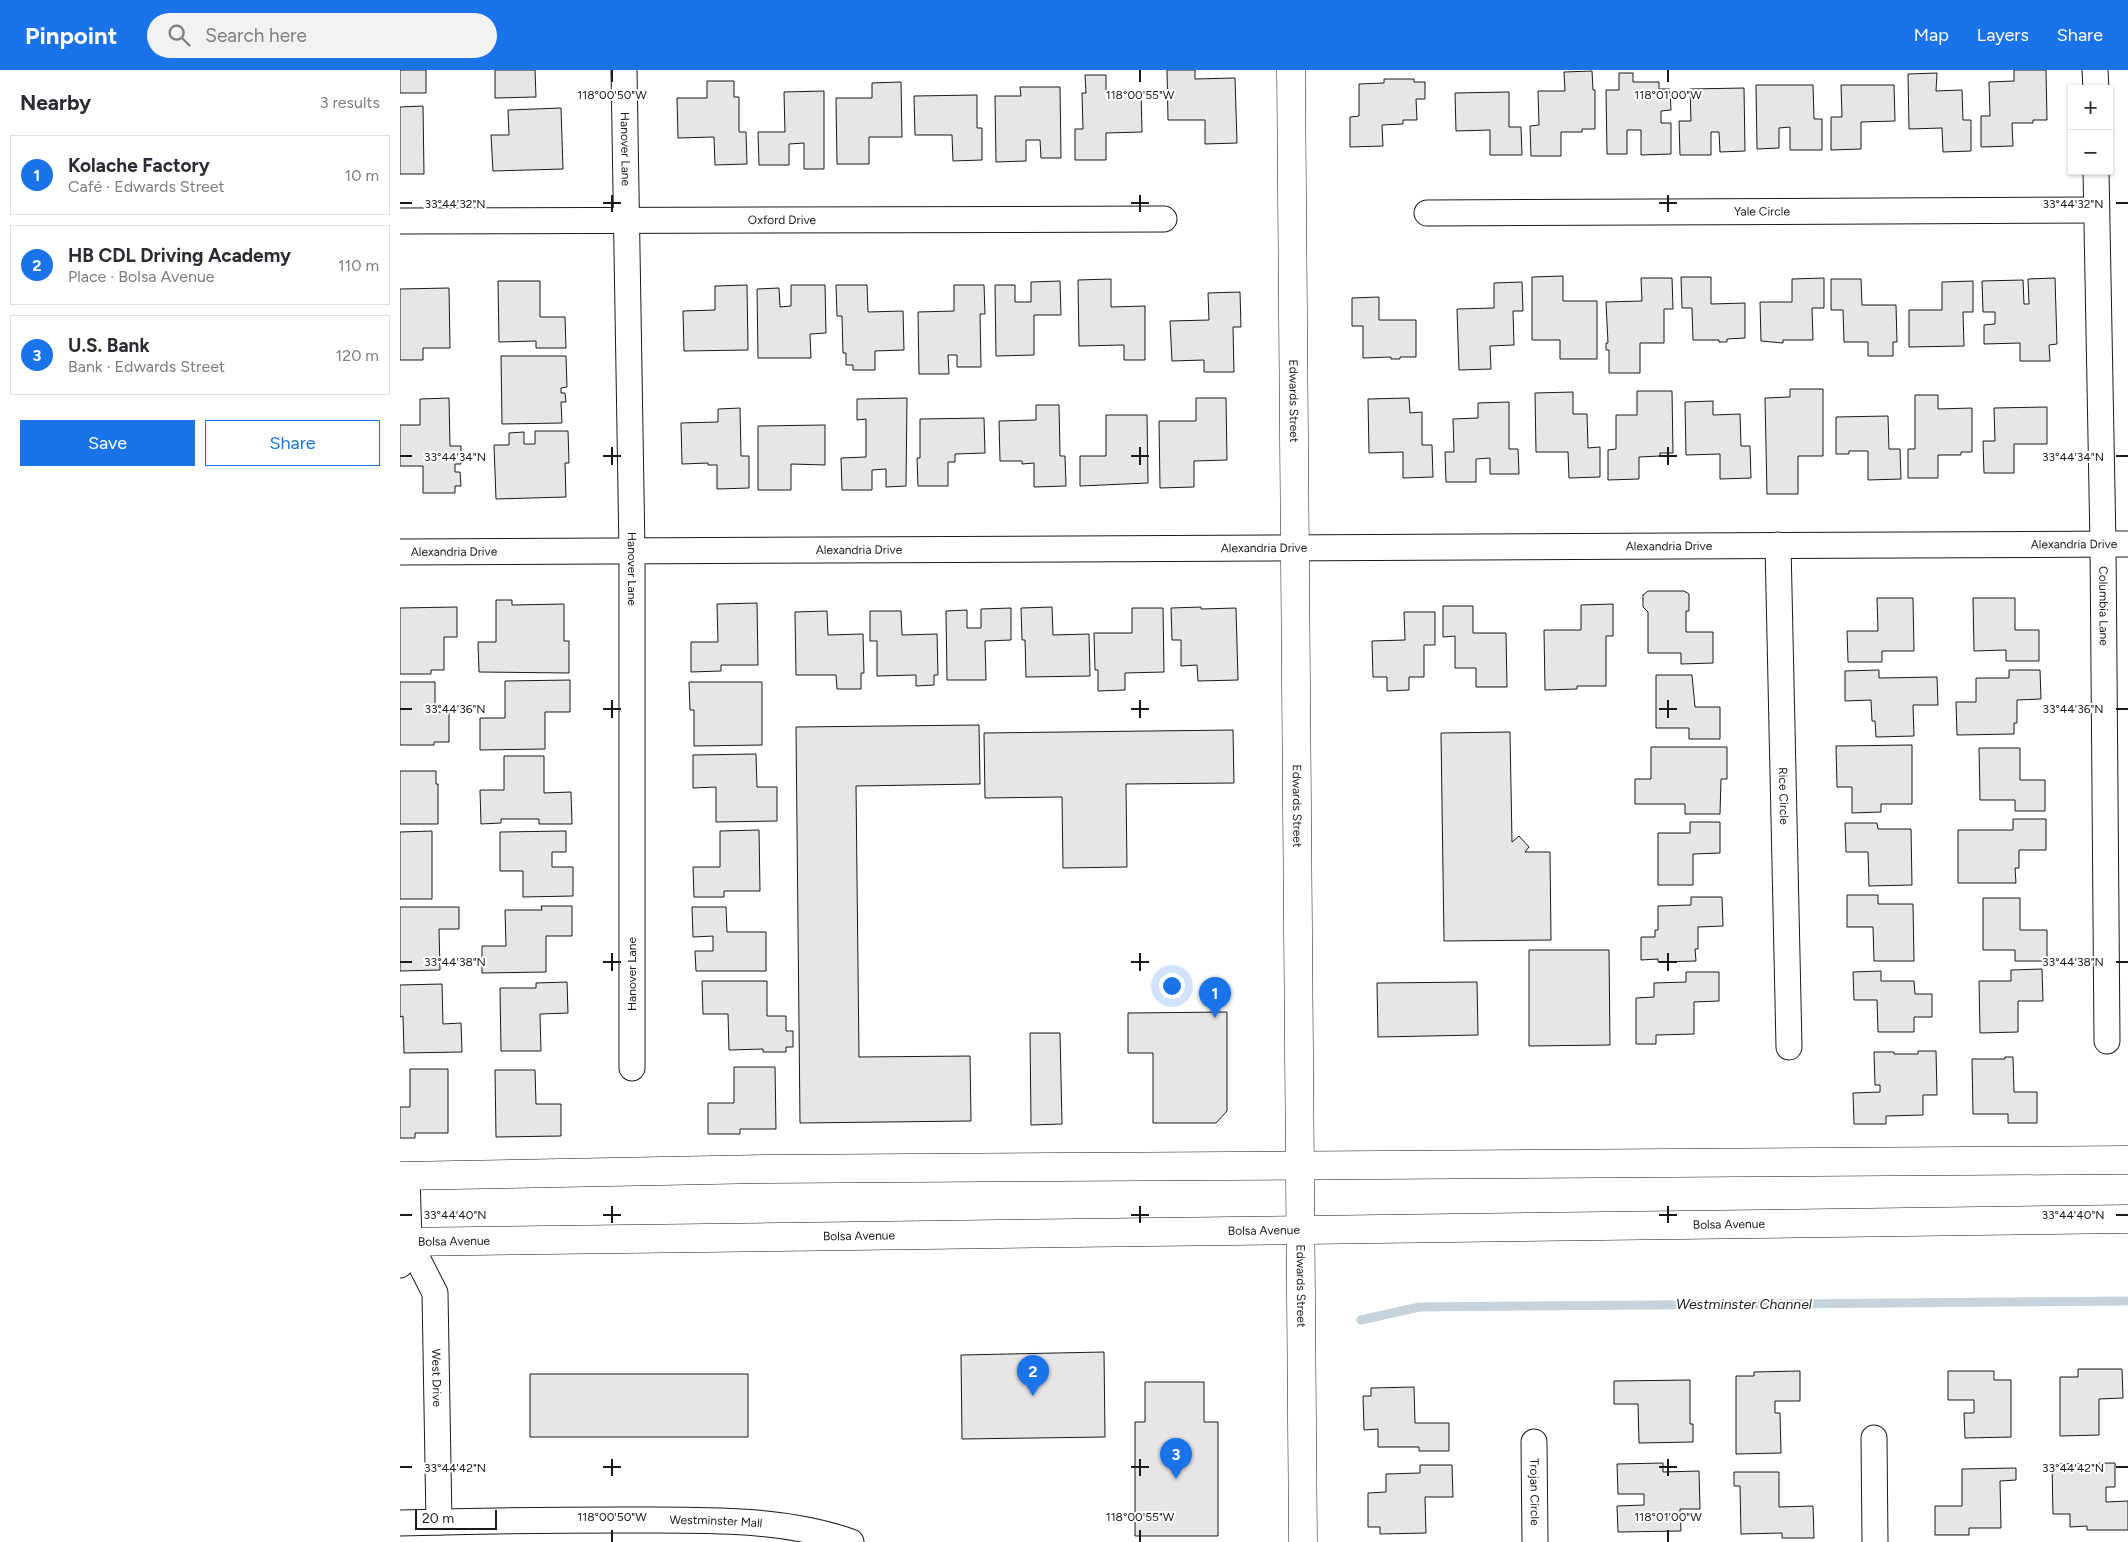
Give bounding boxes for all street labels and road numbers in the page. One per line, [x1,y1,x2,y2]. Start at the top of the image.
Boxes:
street label: Hanover Lane [618,112,633,187]
street label: Yale Circle [1734,204,1790,219]
street label: Oxford Drive [748,213,817,227]
street label: Edwards Street [1286,359,1301,443]
street label: Hanover Lane [625,532,639,606]
street label: Alexandria Drive [2031,537,2118,551]
street label: Alexandria Drive [1626,539,1713,553]
street label: Alexandria Drive [1221,541,1308,555]
street label: Alexandria Drive [816,543,903,557]
street label: Alexandria Drive [411,545,498,559]
street label: Columbia Lane [2096,566,2111,646]
street label: Edwards Street [1290,764,1304,848]
street label: Rice Circle [1776,767,1791,825]
street label: Hanover Lane [625,937,639,1011]
street label: Bolsa Avenue [1693,1217,1766,1232]
street label: Bolsa Avenue [1228,1223,1301,1238]
street label: Bolsa Avenue [823,1228,896,1243]
street label: Bolsa Avenue [418,1234,491,1249]
street label: Edwards Street [1294,1244,1308,1328]
street label: West Drive [429,1348,444,1408]
street label: Trojan Circle [1527,1458,1542,1526]
street label: Westminster Mall [670,1513,763,1531]

